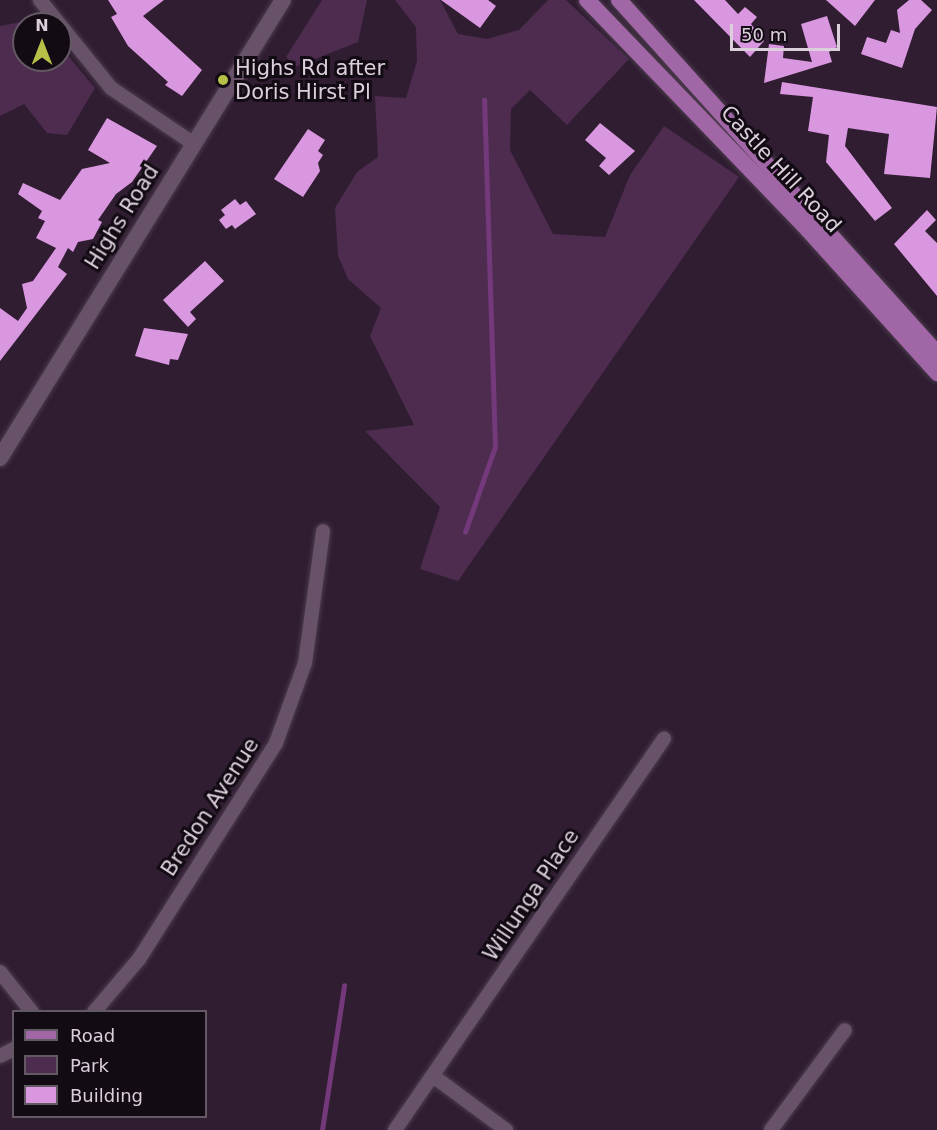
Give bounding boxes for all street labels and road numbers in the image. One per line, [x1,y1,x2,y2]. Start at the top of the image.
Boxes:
street label: Castle Hill Road [716,100,846,238]
street label: Highs Road [80,160,164,274]
street label: Bredon Avenue [156,733,264,881]
street label: Willunga Place [478,824,584,966]

